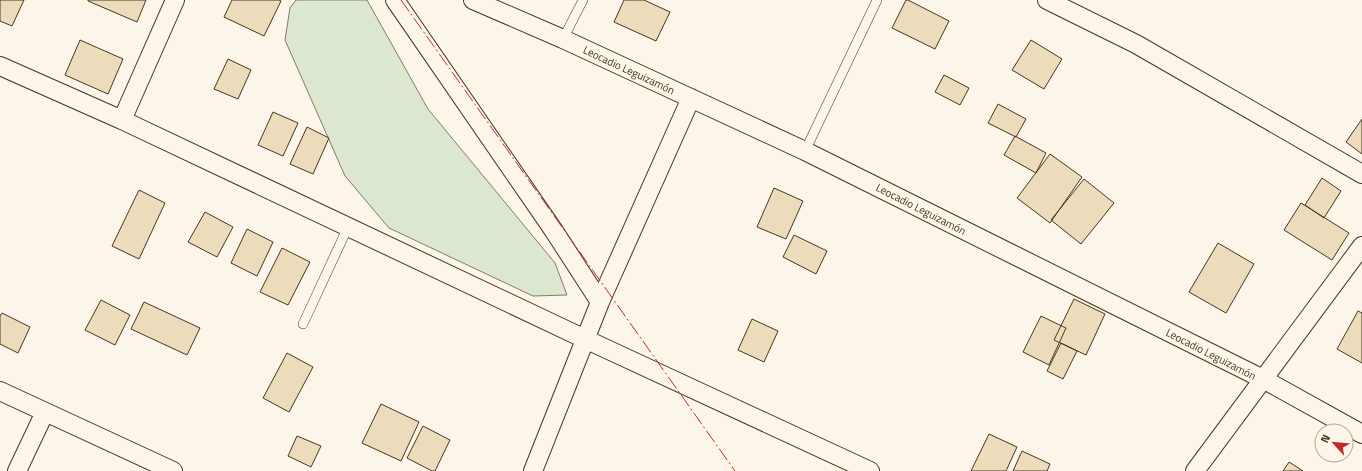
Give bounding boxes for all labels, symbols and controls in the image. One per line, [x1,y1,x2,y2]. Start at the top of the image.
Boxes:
street label: Leocadio Leguizamón [581,42,678,98]
street label: Leocadio Leguizamón [873,179,969,239]
street label: Leocadio Leguizamón [1163,324,1259,384]
north arrow [1314,423,1354,463]
text: N [1316,431,1334,445]

